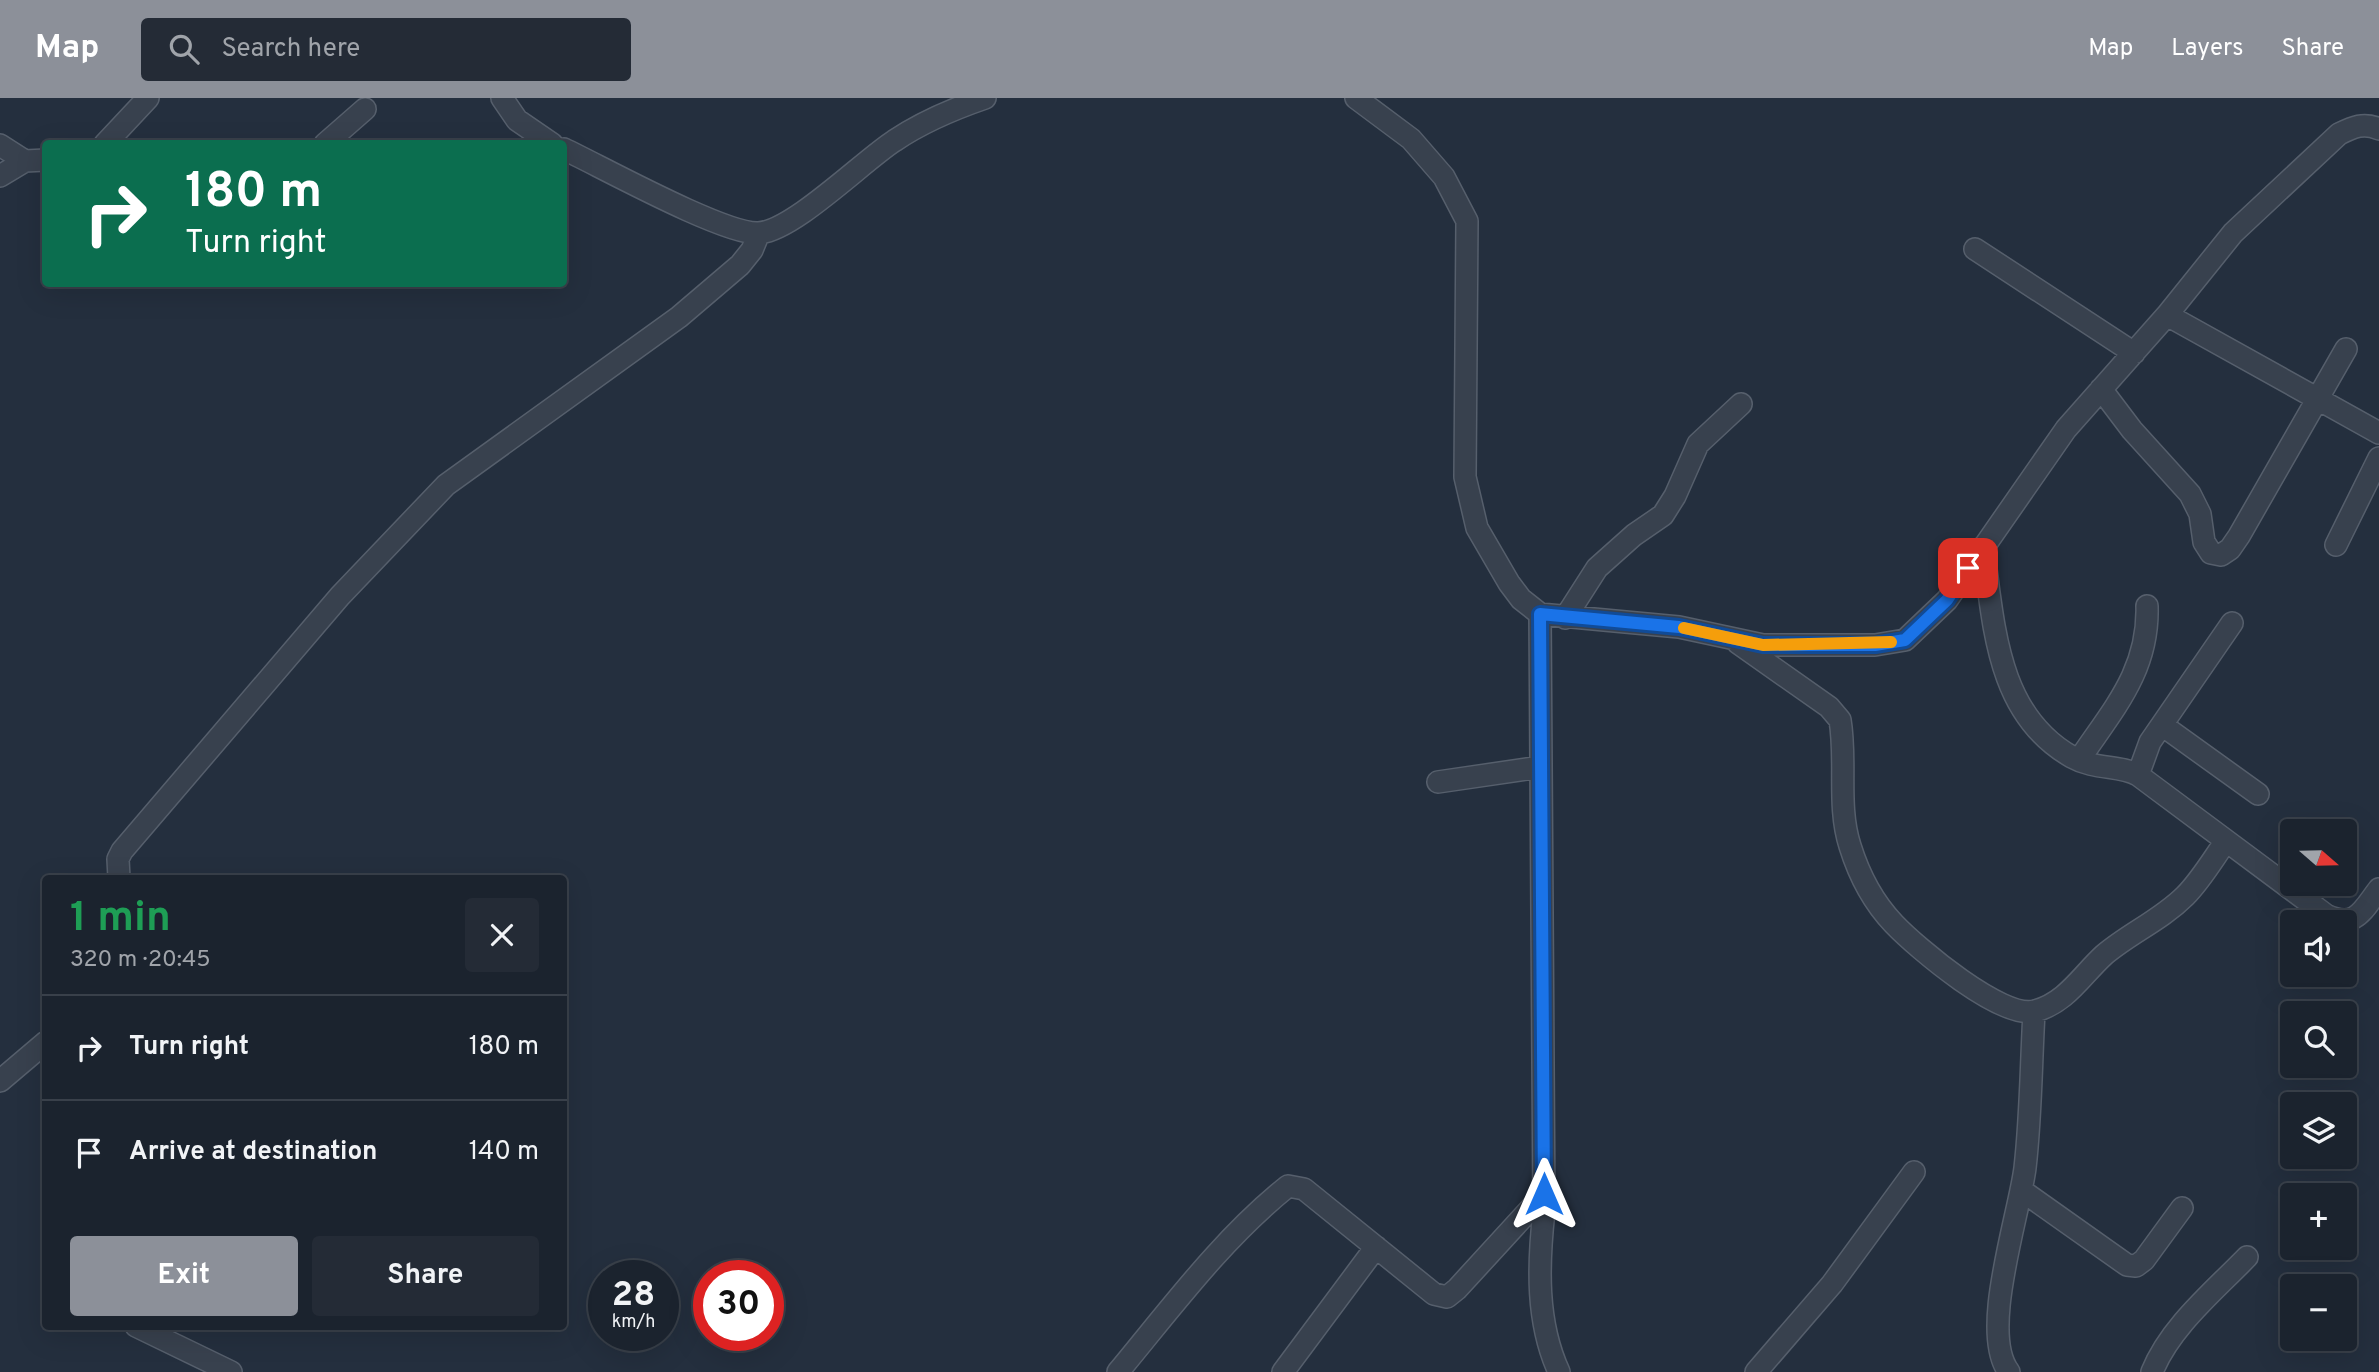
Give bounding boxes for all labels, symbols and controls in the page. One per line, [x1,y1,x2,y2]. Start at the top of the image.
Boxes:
search box [141,18,631,81]
text: Map [35,28,99,70]
icon: search [165,30,203,68]
text: Search here [221,33,360,66]
text: Map [2088,34,2133,64]
text: Layers [2171,34,2243,64]
text: Share [2281,34,2344,64]
text: 180 m [185,163,322,225]
icon: right [70,168,161,259]
text: Turn right [185,224,327,264]
pin [1938,538,1998,598]
icon: arrive [1949,549,1987,587]
north arrow [2280,819,2357,896]
map controls [2280,819,2357,1351]
text: 1 min [70,893,171,946]
button: close [465,898,539,972]
button: sound [2280,910,2357,987]
text: 320 m · 20:45 [70,946,211,975]
button: search [2280,1001,2357,1078]
icon: right [70,1029,108,1067]
text: Turn right [129,1031,249,1064]
text: 180 m [469,1031,539,1064]
button: layers [2280,1092,2357,1169]
icon: arrive [70,1134,108,1172]
text: Arrive at destination [129,1136,377,1169]
text: 140 m [469,1136,539,1169]
position arrow [1507,1157,1581,1231]
button: + [2280,1183,2357,1260]
button: Exit [70,1236,298,1316]
button: Share [312,1236,539,1316]
speed limit sign: 30 [693,1260,784,1351]
text: 28 [612,1274,655,1318]
button: − [2280,1274,2357,1351]
text: km/h [612,1311,655,1334]

